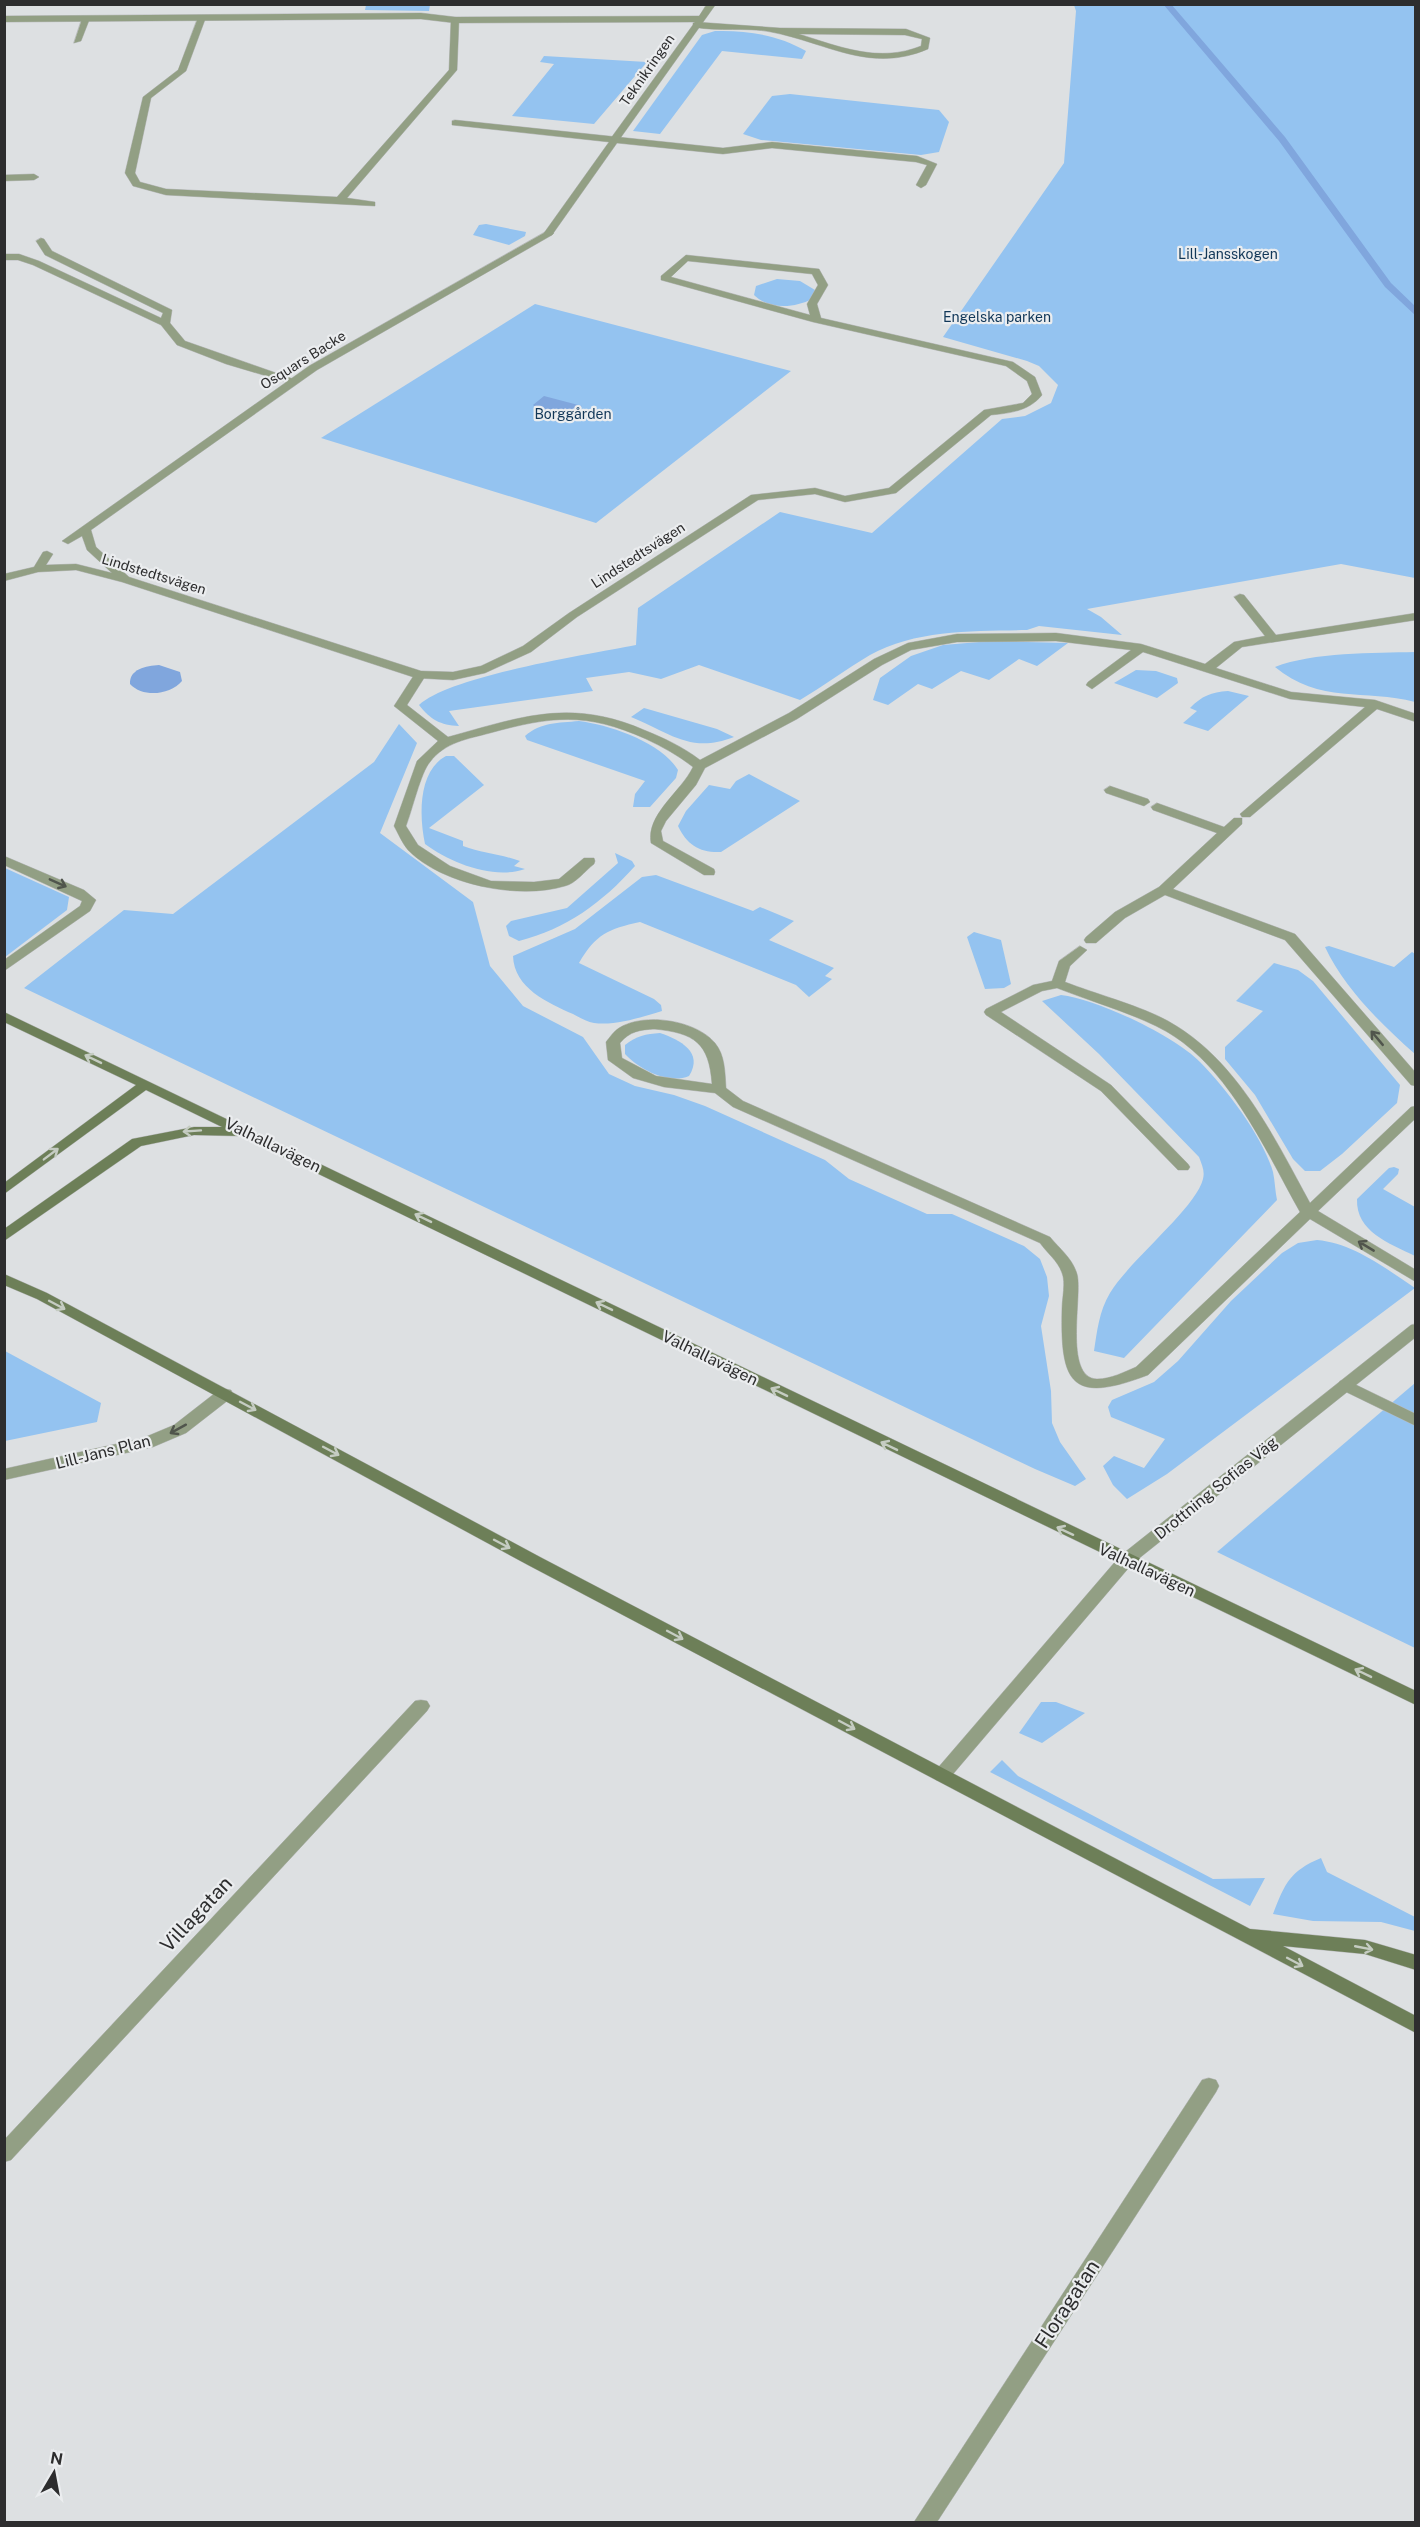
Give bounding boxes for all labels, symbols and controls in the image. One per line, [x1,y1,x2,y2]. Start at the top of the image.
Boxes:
street label: Teknikringen [616,31,678,109]
park label: Lill-Jansskogen [1178,246,1278,262]
park label: Engelska parken [943,309,1051,325]
street label: Osquars Backe [257,327,349,393]
park label: Borggården [534,406,612,422]
street label: Lindstedtsvägen [588,519,688,591]
street label: Lindstedtsvägen [100,551,208,597]
one-way arrow [49,879,67,890]
one-way arrow [1371,1030,1384,1046]
one-way arrow [84,1052,102,1064]
street label: Valhallavägen [222,1114,324,1176]
one-way arrow [182,1126,202,1137]
one-way arrow [43,1148,59,1161]
one-way arrow [414,1212,432,1224]
one-way arrow [1358,1240,1375,1252]
one-way arrow [48,1299,66,1311]
one-way arrow [595,1300,613,1312]
street label: Valhallavägen [659,1327,761,1389]
one-way arrow [770,1385,788,1397]
one-way arrow [239,1400,256,1412]
one-way arrow [170,1423,187,1435]
street label: Lill-Jans Plan [54,1431,152,1473]
street label: Drottning Sofias Väg [1151,1433,1281,1543]
one-way arrow [881,1439,899,1451]
one-way arrow [321,1446,339,1457]
one-way arrow [1056,1524,1074,1536]
one-way arrow [493,1538,510,1550]
street label: Valhallavägen [1096,1539,1198,1601]
one-way arrow [665,1630,683,1641]
one-way arrow [1354,1666,1372,1678]
one-way arrow [838,1720,856,1731]
street label: Villagatan [155,1871,237,1957]
one-way arrow [1354,1943,1373,1954]
one-way arrow [1286,1957,1304,1968]
street label: Floragatan [1030,2255,1104,2353]
north arrow [24,2443,84,2503]
text: N [49,2448,64,2469]

